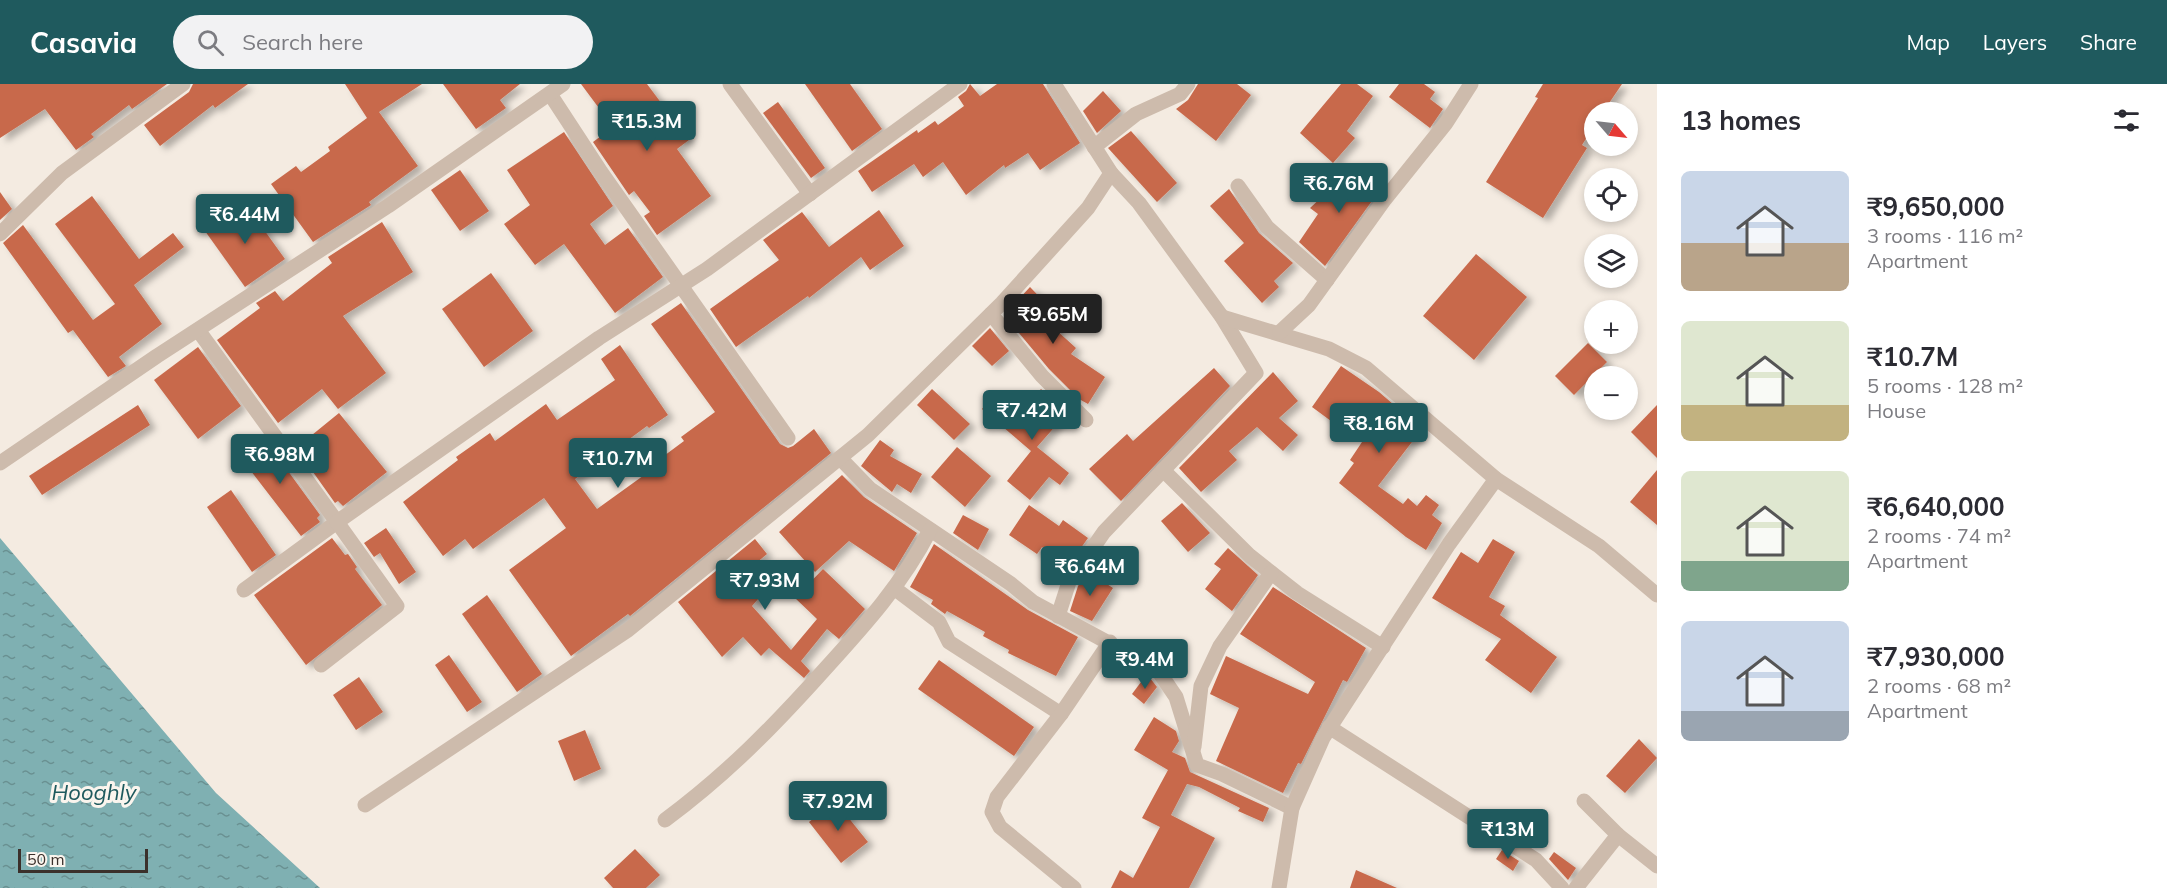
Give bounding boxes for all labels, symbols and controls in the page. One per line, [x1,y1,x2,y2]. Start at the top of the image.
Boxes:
search box [173,15,593,69]
text: Casavia [30,25,137,60]
icon: search [194,26,227,59]
text: Search here [242,28,363,56]
text: Map [1907,29,1950,55]
text: Layers [1983,29,2047,55]
text: Share [2080,29,2137,55]
pin: ₹15.3M [598,101,696,152]
north arrow [1584,102,1638,156]
map controls [1584,102,1638,420]
text: 13 homes [1681,104,1801,137]
icon: filters [2110,104,2143,137]
text: ₹15.3M [612,108,682,133]
pin: ₹6.76M [1290,163,1388,214]
button: locate [1584,168,1638,222]
text: ₹6.76M [1304,170,1374,195]
text: ₹9,650,000 [1867,190,2005,223]
pin: ₹6.44M [196,194,294,245]
icon: home [1729,195,1801,267]
text: ₹6.44M [210,201,280,226]
text: 3 rooms · 116 m² [1867,223,2023,248]
button: layers [1584,234,1638,288]
text: Apartment [1867,248,1968,273]
pin: ₹9.65M [1004,294,1102,345]
button: + [1584,300,1638,354]
text: ₹9.65M [1018,301,1088,326]
text: ₹10.7M [1867,340,1958,373]
icon: home [1729,345,1801,417]
button: − [1584,366,1638,420]
text: 5 rooms · 128 m² [1867,373,2023,398]
pin: ₹7.42M [983,390,1081,441]
text: ₹7.42M [997,397,1067,422]
text: House [1867,398,1926,423]
pin: ₹8.16M [1330,403,1428,454]
text: ₹8.16M [1344,410,1414,435]
pin: ₹6.98M [231,434,329,485]
pin: ₹10.7M [569,438,667,489]
text: ₹6.98M [245,441,315,466]
text: ₹10.7M [583,445,653,470]
text: ₹6,640,000 [1867,490,2005,523]
icon: home [1729,495,1801,567]
text: 2 rooms · 74 m² [1867,523,2011,548]
pin: ₹6.64M [1041,546,1139,597]
text: Apartment [1867,548,1968,573]
text: ₹6.64M [1055,553,1125,578]
pin: ₹7.93M [716,560,814,611]
text: ₹7.93M [730,567,800,592]
pin: ₹9.4M [1103,639,1187,690]
text: ₹7,930,000 [1867,640,2005,673]
icon: home [1729,645,1801,717]
text: ₹9.4M [1116,646,1174,671]
text: 2 rooms · 68 m² [1867,673,2011,698]
text: Apartment [1867,698,1968,723]
water label: Hooghly [51,778,138,806]
pin: ₹7.92M [789,781,887,832]
text: ₹7.92M [803,788,873,813]
pin: ₹13M [1472,809,1544,860]
text: ₹13M [1481,816,1535,841]
scale bar [18,846,148,874]
text: 50 m [27,849,64,869]

